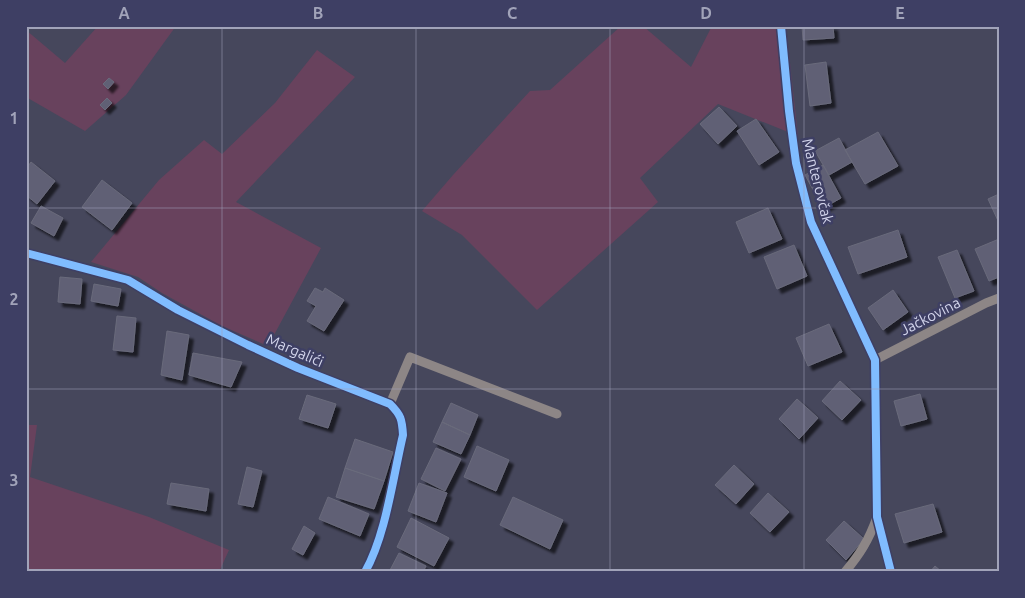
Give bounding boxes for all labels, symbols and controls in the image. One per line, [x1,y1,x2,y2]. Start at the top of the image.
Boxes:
text: A [118,4,130,22]
text: B [313,4,323,22]
text: C [507,4,517,22]
text: D [700,4,712,22]
text: E [895,4,905,22]
text: 1 [9,109,19,127]
street label: Manterovčak [799,137,837,226]
text: 2 [9,290,19,308]
street label: Jačkovina [897,294,963,338]
street label: Margalići [264,330,326,370]
text: 3 [9,471,19,489]

